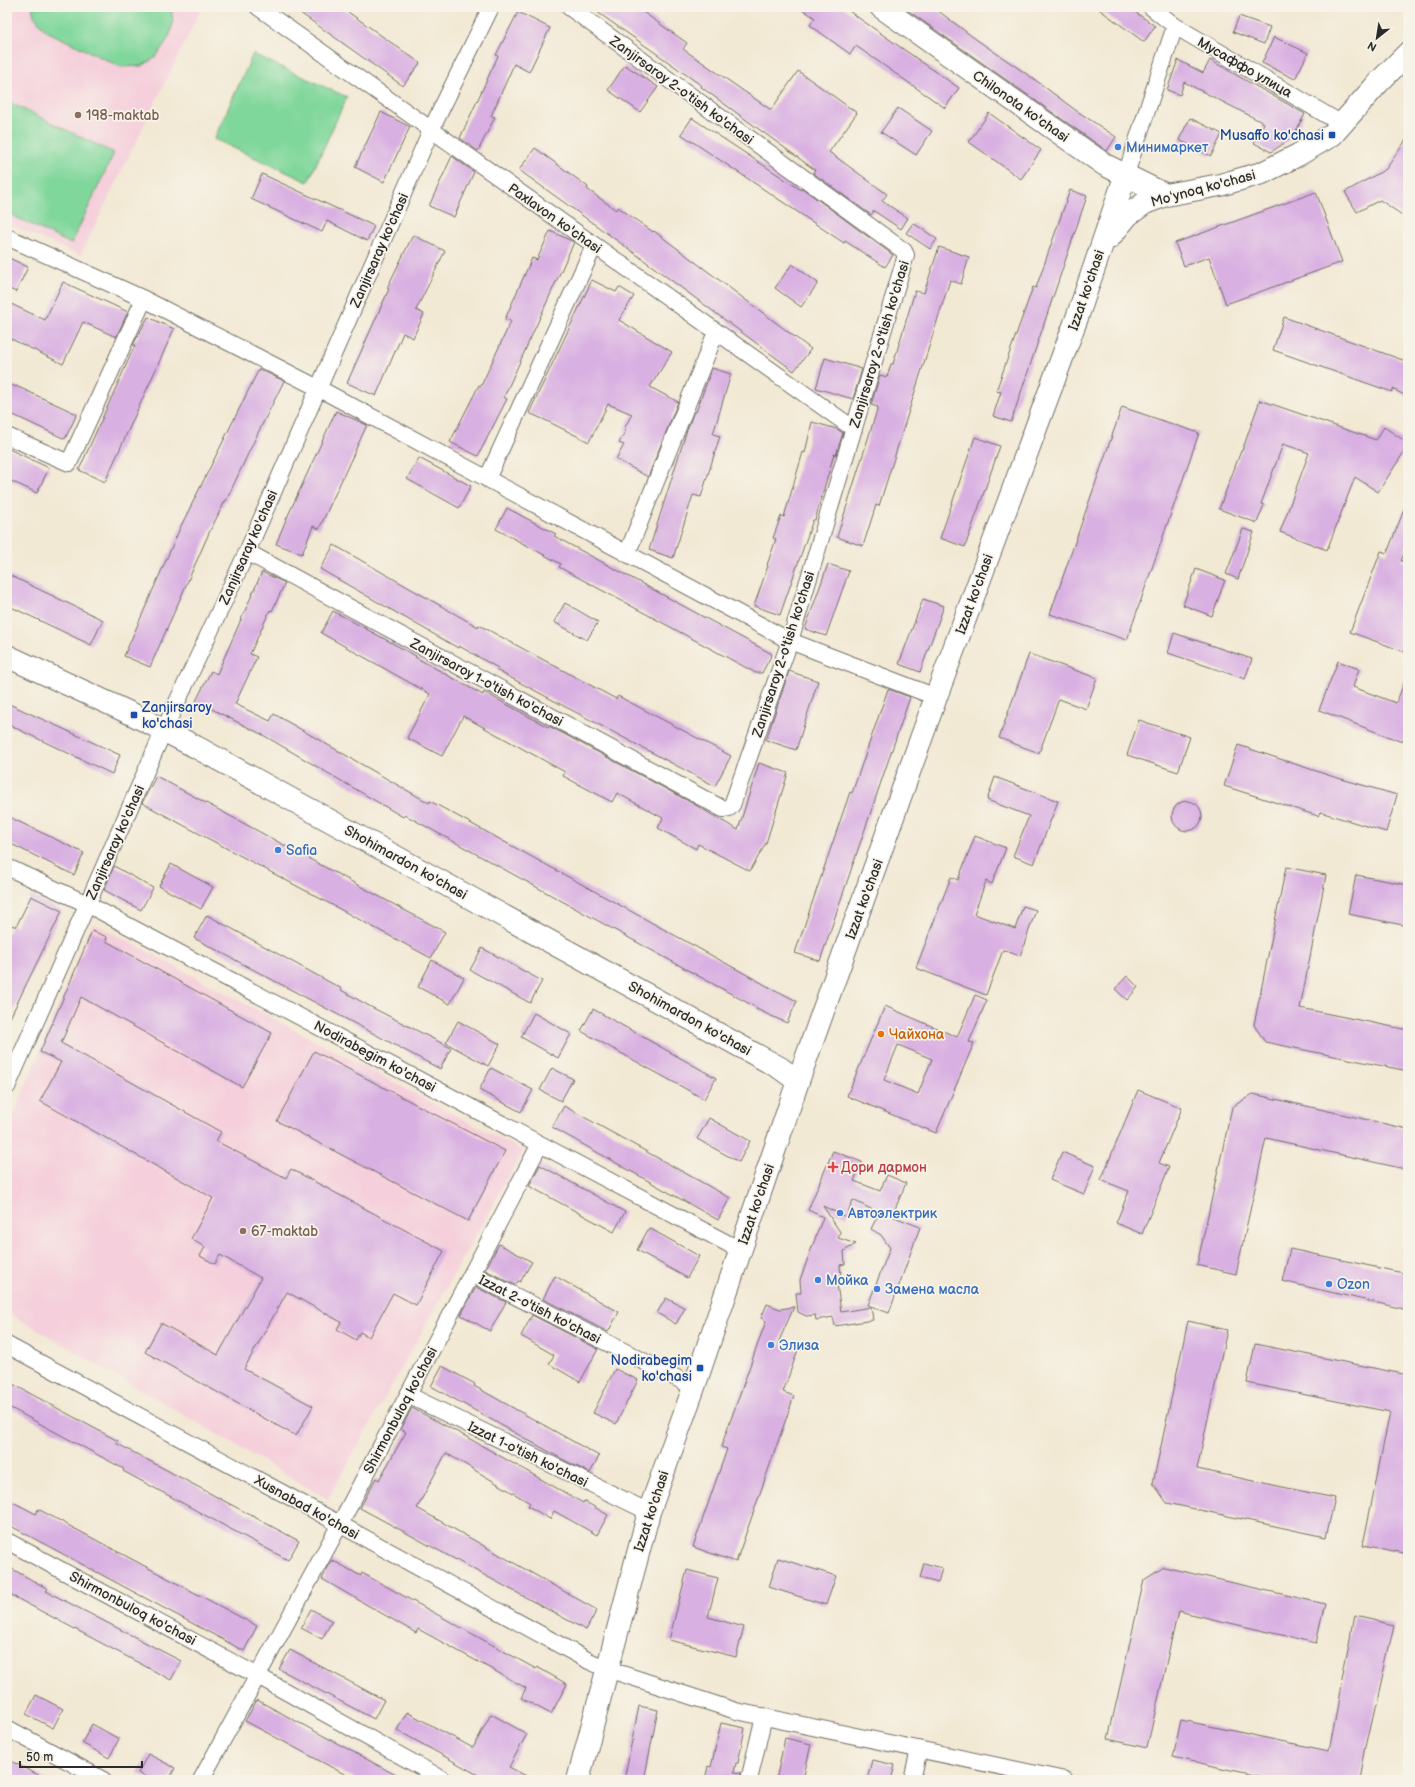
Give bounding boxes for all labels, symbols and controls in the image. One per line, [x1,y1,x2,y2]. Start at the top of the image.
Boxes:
north arrow [1357,18,1397,58]
street label: Zanjirsaroy 2-o'tish ko'chasi [606,32,757,148]
street label: Мусаффо улица [1194,33,1296,102]
text: N [1365,39,1379,54]
street label: Chilonota ko'chasi [969,67,1072,146]
place label: 198-maktab [86,107,159,124]
marker: 198-maktab [73,110,83,120]
place label: Musaffo ko'chasi [1220,127,1324,144]
marker: Musaffo ko'chasi [1327,130,1337,140]
place label: Минимаркет [1126,139,1209,156]
marker: Минимаркет [1113,142,1123,152]
street label: Moʻynoq ko'chasi [1149,166,1257,211]
street label: Paxlavon ko'chasi [505,180,605,257]
street label: Zanjirsaray ko'chasi [346,190,412,311]
street label: Izzat ko'chasi [1065,248,1108,333]
street label: Zanjirsaroy 2-o'tish ko'chasi [846,259,913,431]
street label: Zanjirsaray ko'chasi [215,487,281,608]
street label: Izzat ko'chasi [952,552,997,637]
street label: Zanjirsaroy 2-o'tish ko'chasi [748,569,818,740]
street label: Zanjirsaroy 1-o'tish ko'chasi [407,634,566,730]
place label: Zanjirsaroy ko'chasi [141,699,212,732]
marker: Zanjirsaroy ko'chasi [129,710,139,720]
street label: Zanjirsaray ko'chasi [82,782,148,903]
street label: Shohimardon ko'chasi [341,822,470,903]
place label: Safia [286,842,317,859]
marker: Safia [273,845,283,855]
street label: Izzat ko'chasi [842,857,887,942]
street label: Shohimardon ko'chasi [625,978,754,1059]
street label: Nodirabegim ko'chasi [311,1017,439,1096]
place label: Чайхона [889,1026,945,1043]
marker: Чайхона [876,1029,886,1039]
place label: Дори дармон [841,1159,927,1176]
street label: Izzat ko'chasi [735,1162,778,1247]
marker: Дори дармон [828,1162,838,1172]
place label: Автоэлектрик [847,1205,938,1222]
marker: Автоэлектрик [835,1208,845,1218]
place label: 67-maktab [251,1223,318,1240]
marker: 67-maktab [238,1226,248,1236]
street label: Izzat 2-o'tish ko'chasi [476,1271,604,1348]
place label: Мойка [826,1272,869,1289]
marker: Мойка [813,1275,823,1285]
place label: Ozon [1337,1276,1370,1293]
marker: Ozon [1324,1279,1334,1289]
place label: Замена масла [885,1281,980,1298]
marker: Замена масла [872,1284,882,1294]
place label: Элиза [779,1337,820,1354]
marker: Элиза [766,1340,776,1350]
street label: Shirmonbuloq ko'chasi [360,1344,441,1477]
place label: Nodirabegim ko'chasi [610,1352,692,1385]
marker: Nodirabegim ko'chasi [695,1363,705,1373]
street label: Izzat 1-o'tish ko'chasi [465,1418,591,1491]
street label: Izzat ko'chasi [630,1469,673,1554]
street label: Xusnabad ko'chasi [251,1471,362,1543]
street label: Shirmonbuloq ko'chasi [66,1568,199,1649]
scale bar [20,1743,142,1769]
text: 50 m [26,1750,53,1765]

